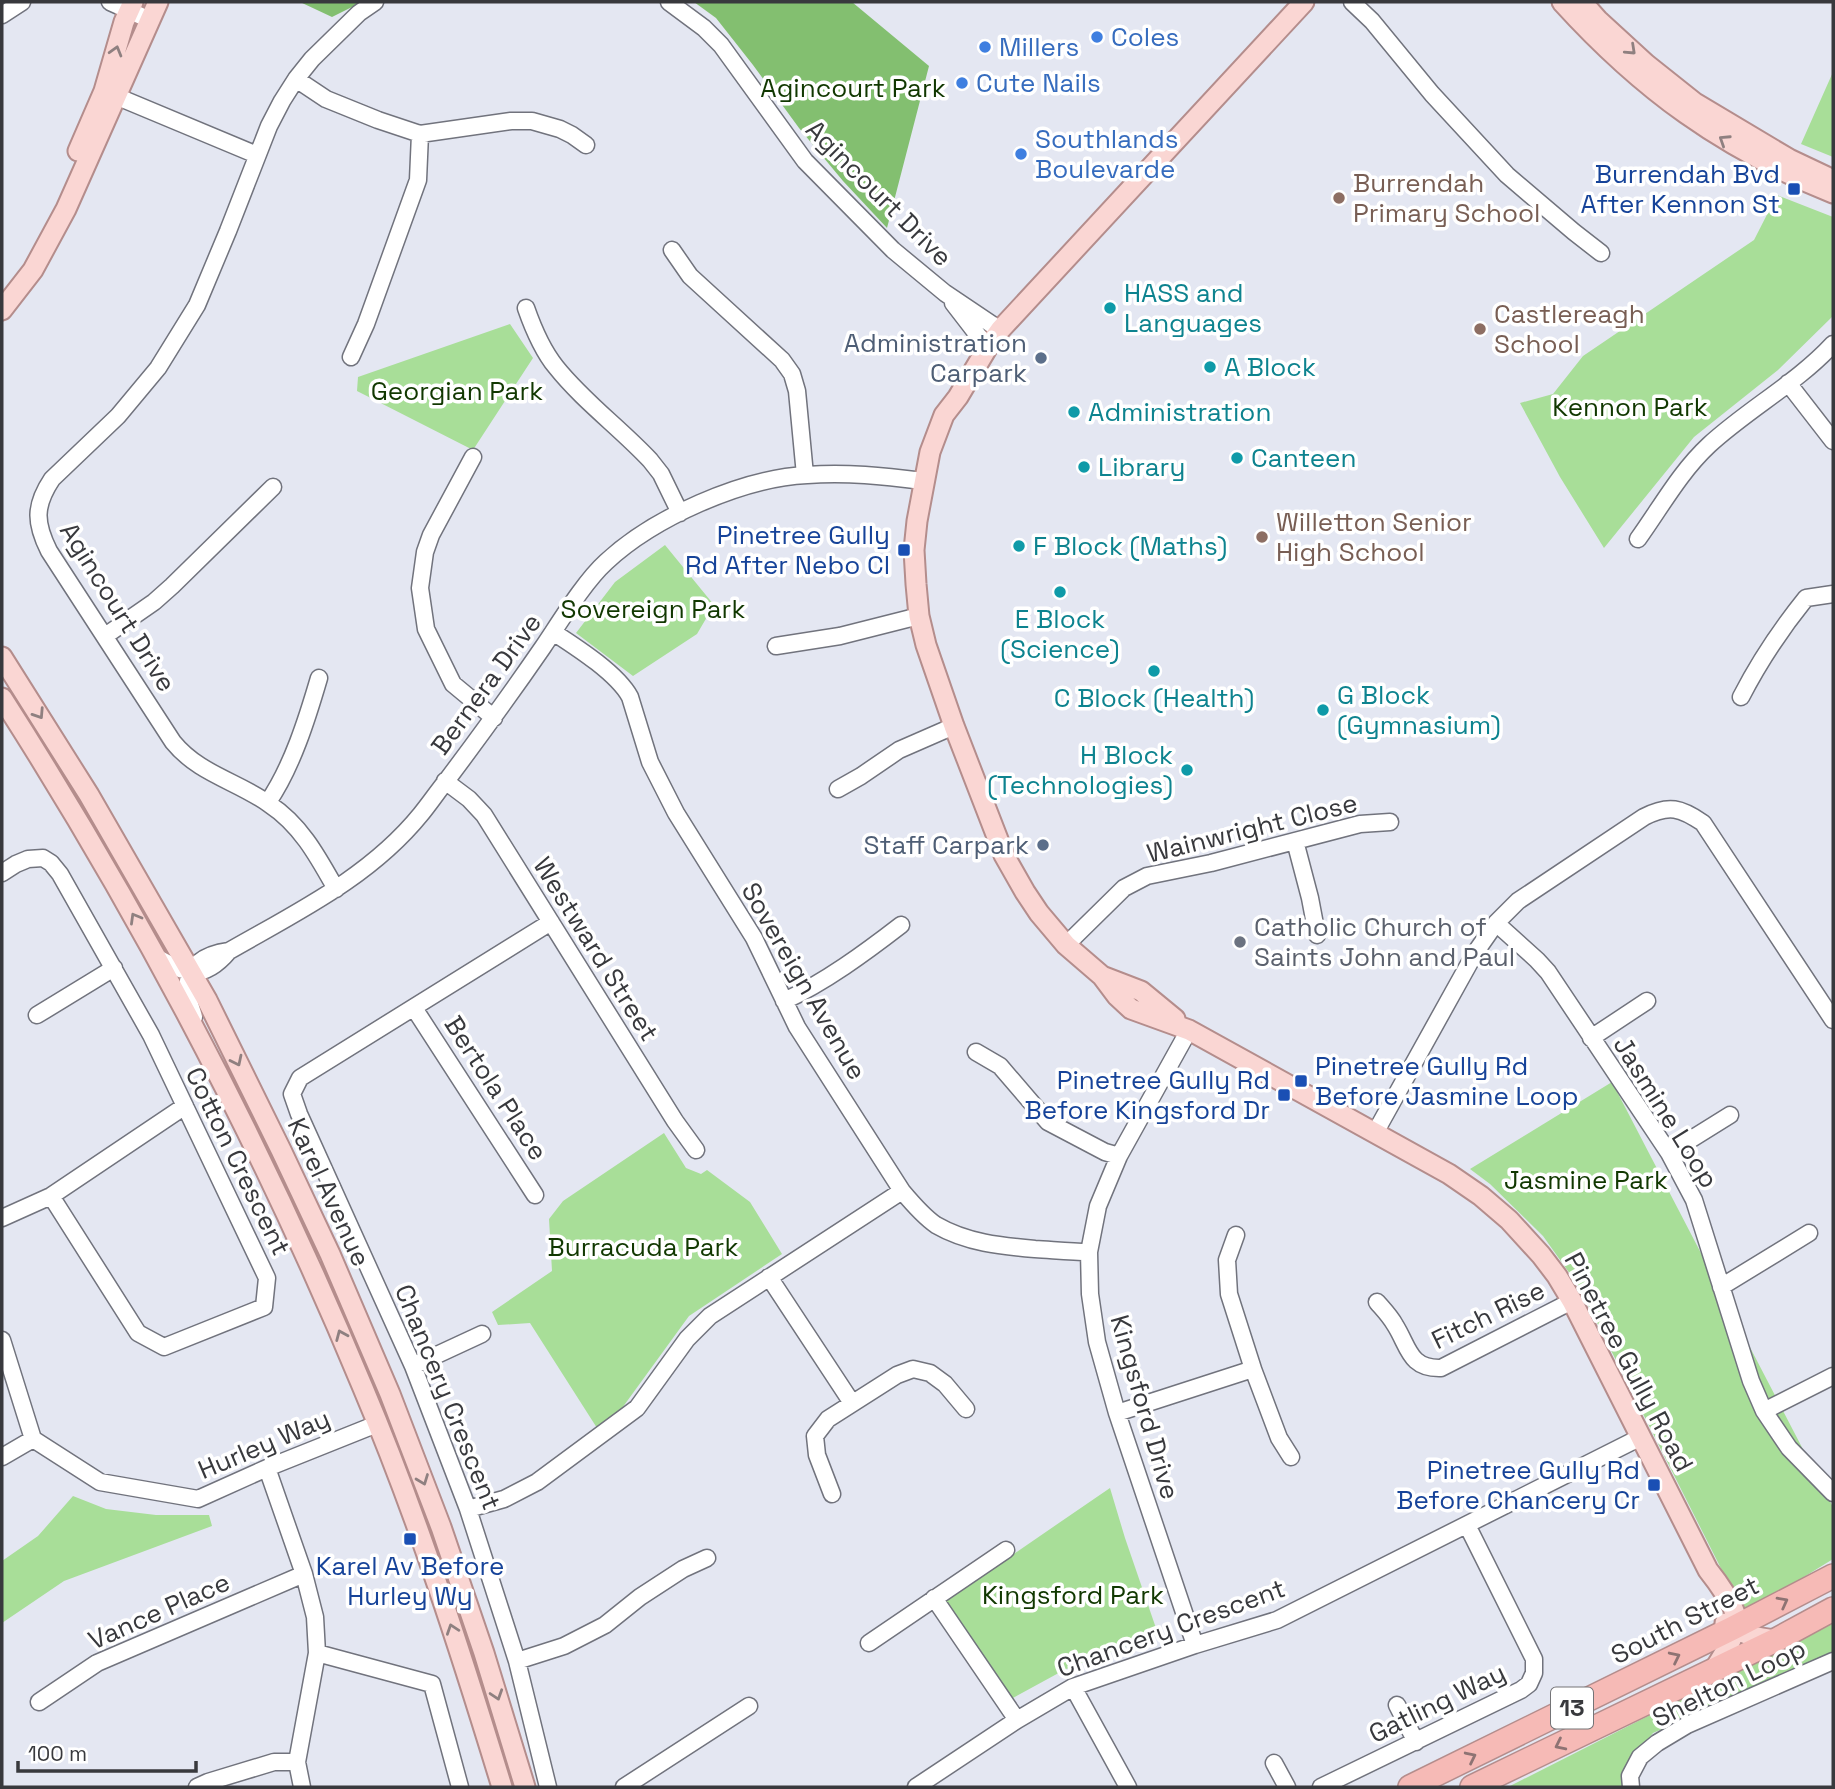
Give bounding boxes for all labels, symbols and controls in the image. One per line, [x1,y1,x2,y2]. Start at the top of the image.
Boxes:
place label: Coles [1111,20,1179,54]
marker: Coles [1089,29,1105,45]
place label: Millers [999,30,1079,64]
marker: Millers [977,39,993,55]
one-way arrow [1623,41,1636,54]
one-way arrow [107,45,122,57]
place label: Cute Nails [976,66,1101,100]
park label: Agincourt Park [760,71,946,105]
marker: Cute Nails [954,75,970,91]
street label: Agincourt Drive [799,113,959,273]
place label: Southlands Boulevarde [1035,122,1179,186]
one-way arrow [1719,135,1732,148]
marker: Southlands Boulevarde [1013,146,1029,162]
place label: Burrendah Bvd After Kennon St [1581,157,1780,221]
place label: Burrendah Primary School [1353,166,1540,230]
marker: Burrendah Bvd After Kennon St [1786,181,1802,197]
marker: Burrendah Primary School [1331,190,1347,206]
place label: HASS and Languages [1124,276,1262,340]
place label: Castlereagh School [1494,297,1645,361]
marker: HASS and Languages [1102,300,1118,316]
marker: Castlereagh School [1472,321,1488,337]
place label: Administration Carpark [844,326,1027,390]
marker: Administration Carpark [1033,350,1049,366]
place label: A Block [1224,350,1316,384]
marker: A Block [1202,359,1218,375]
park label: Georgian Park [371,374,543,408]
park label: Kennon Park [1552,390,1708,424]
place label: Administration [1088,395,1271,429]
marker: Administration [1066,404,1082,420]
place label: Canteen [1251,441,1356,475]
place label: Library [1098,450,1185,484]
marker: Canteen [1229,450,1245,466]
marker: Library [1076,459,1092,475]
place label: Willetton Senior High School [1276,505,1472,569]
street label: Agincourt Drive [52,516,184,698]
place label: Pinetree Gully Rd After Nebo Cl [685,518,890,582]
place label: F Block (Maths) [1033,529,1227,563]
marker: Willetton Senior High School [1254,529,1270,545]
marker: F Block (Maths) [1011,538,1027,554]
marker: Pinetree Gully Rd After Nebo Cl [896,542,912,558]
marker: E Block (Science) [1052,584,1068,600]
park label: Sovereign Park [561,592,745,626]
place label: E Block (Science) [1000,602,1120,666]
street label: Bernera Drive [423,606,549,762]
marker: C Block (Health) [1146,663,1162,679]
place label: G Block (Gymnasium) [1337,678,1501,742]
place label: C Block (Health) [1054,681,1254,715]
marker: G Block (Gymnasium) [1315,702,1331,718]
one-way arrow [30,707,43,720]
place label: H Block (Technologies) [987,738,1173,802]
marker: H Block (Technologies) [1179,762,1195,778]
street label: Wainwright Close [1143,785,1361,871]
place label: Staff Carpark [864,828,1029,862]
marker: Staff Carpark [1035,837,1051,853]
street label: Westward Street [526,851,666,1047]
street label: Sovereign Avenue [734,876,874,1086]
place label: Catholic Church of Saints John and Paul [1254,910,1515,974]
one-way arrow [130,912,143,925]
marker: Catholic Church of Saints John and Paul [1232,934,1248,950]
street label: Bertola Place [437,1009,555,1167]
street label: Jasmine Loop [1606,1030,1726,1194]
place label: Pinetree Gully Rd Before Jasmine Loop [1315,1049,1578,1113]
one-way arrow [229,1054,243,1066]
street label: Cotton Crescent [178,1061,298,1261]
place label: Pinetree Gully Rd Before Kingsford Dr [1025,1063,1270,1127]
marker: Pinetree Gully Rd Before Jasmine Loop [1293,1073,1309,1089]
marker: Pinetree Gully Rd Before Kingsford Dr [1276,1087,1292,1103]
street label: Karel Avenue [280,1112,378,1272]
park label: Jasmine Park [1504,1163,1668,1197]
park label: Burracuda Park [548,1230,738,1264]
street label: Pinetree Gully Road [1557,1246,1701,1478]
street label: Fitch Rise [1426,1273,1550,1357]
street label: Chancery Crescent [387,1279,509,1515]
street label: Kingsford Drive [1102,1311,1188,1503]
one-way arrow [335,1330,349,1342]
street label: Hurley Way [193,1401,335,1487]
place label: Pinetree Gully Rd Before Chancery Cr [1396,1453,1640,1517]
one-way arrow [415,1474,429,1486]
marker: Pinetree Gully Rd Before Chancery Cr [1646,1477,1662,1493]
marker: Karel Av Before Hurley Wy [402,1531,418,1547]
place label: Karel Av Before Hurley Wy [316,1549,504,1613]
street label: Vance Place [83,1565,235,1657]
street label: South Street [1605,1568,1765,1672]
street label: Chancery Crescent [1052,1571,1290,1685]
park label: Kingsford Park [982,1578,1164,1612]
one-way arrow [1776,1597,1788,1611]
one-way arrow [446,1623,460,1635]
street label: Shelton Loop [1647,1631,1811,1735]
one-way arrow [1668,1651,1680,1665]
street label: Gatling Way [1363,1655,1511,1751]
road number: 13 [1551,1688,1593,1728]
one-way arrow [489,1689,504,1701]
scale bar [18,1730,196,1774]
one-way arrow [1555,1736,1567,1750]
text: 100 m [28,1740,87,1767]
one-way arrow [1464,1752,1476,1766]

